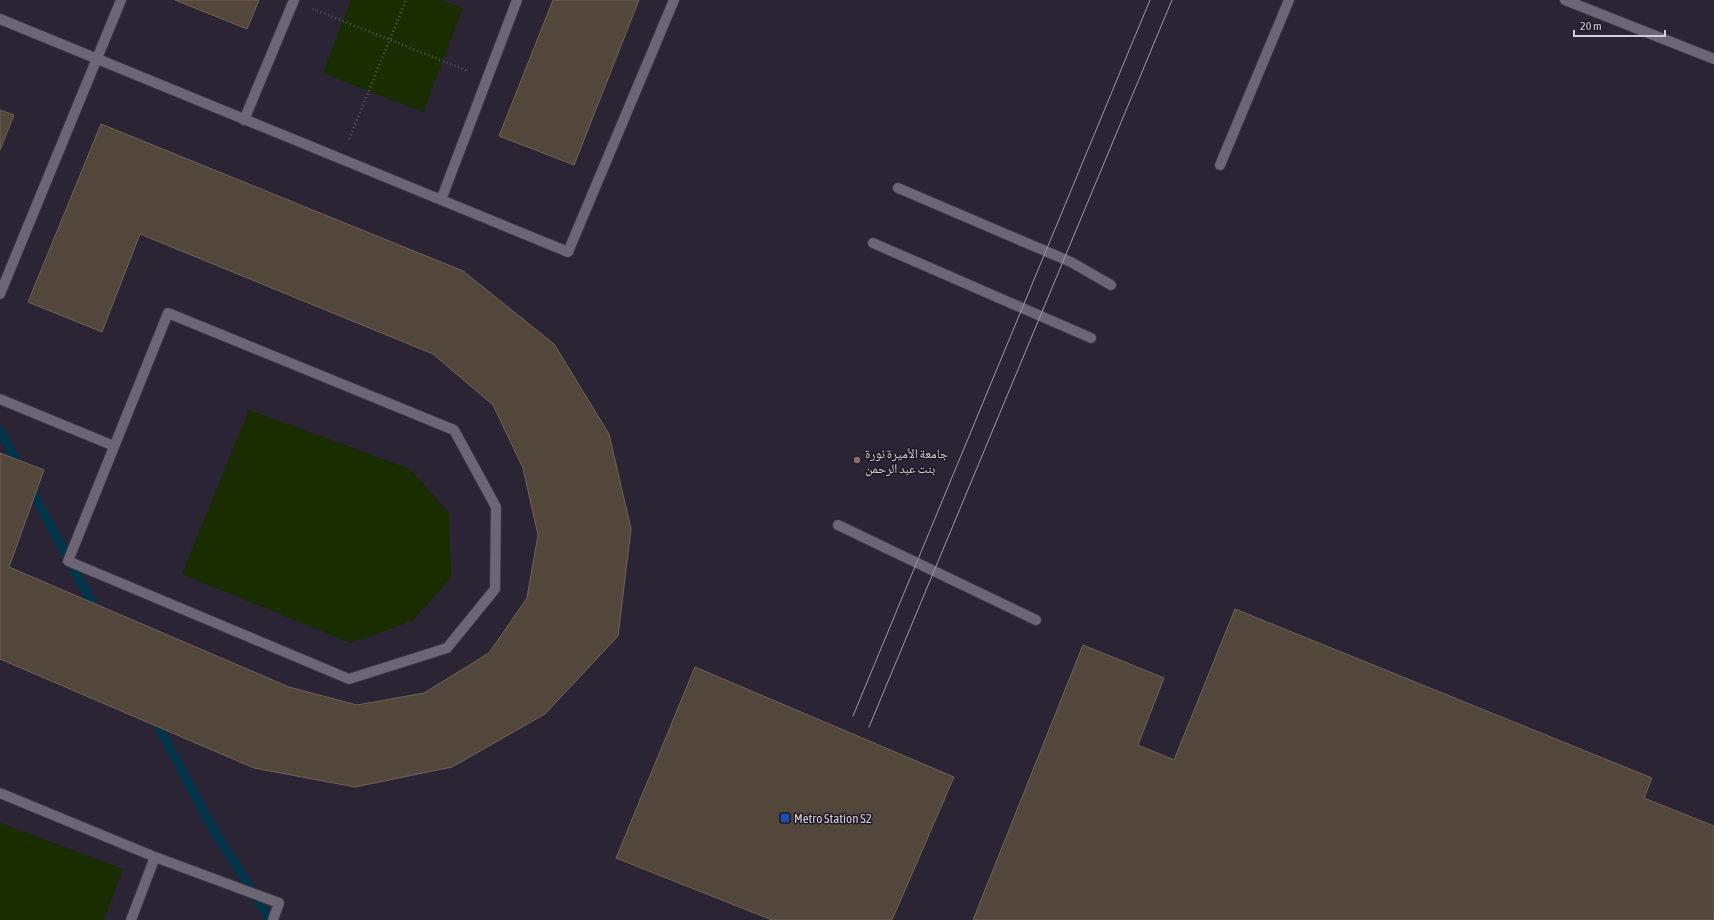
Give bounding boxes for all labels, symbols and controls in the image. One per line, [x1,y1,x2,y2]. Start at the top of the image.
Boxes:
scale bar [1574,12,1665,38]
text: 20 m [1580,19,1602,33]
place label: جامعة الأميرة نورة بنت عبد الرحمن [865,446,948,477]
marker: جامعة الأميرة نورة بنت عبد الرحمن [852,455,862,465]
place label: Metro Station S2 [794,811,872,826]
marker: Metro Station S2 [779,812,791,824]

